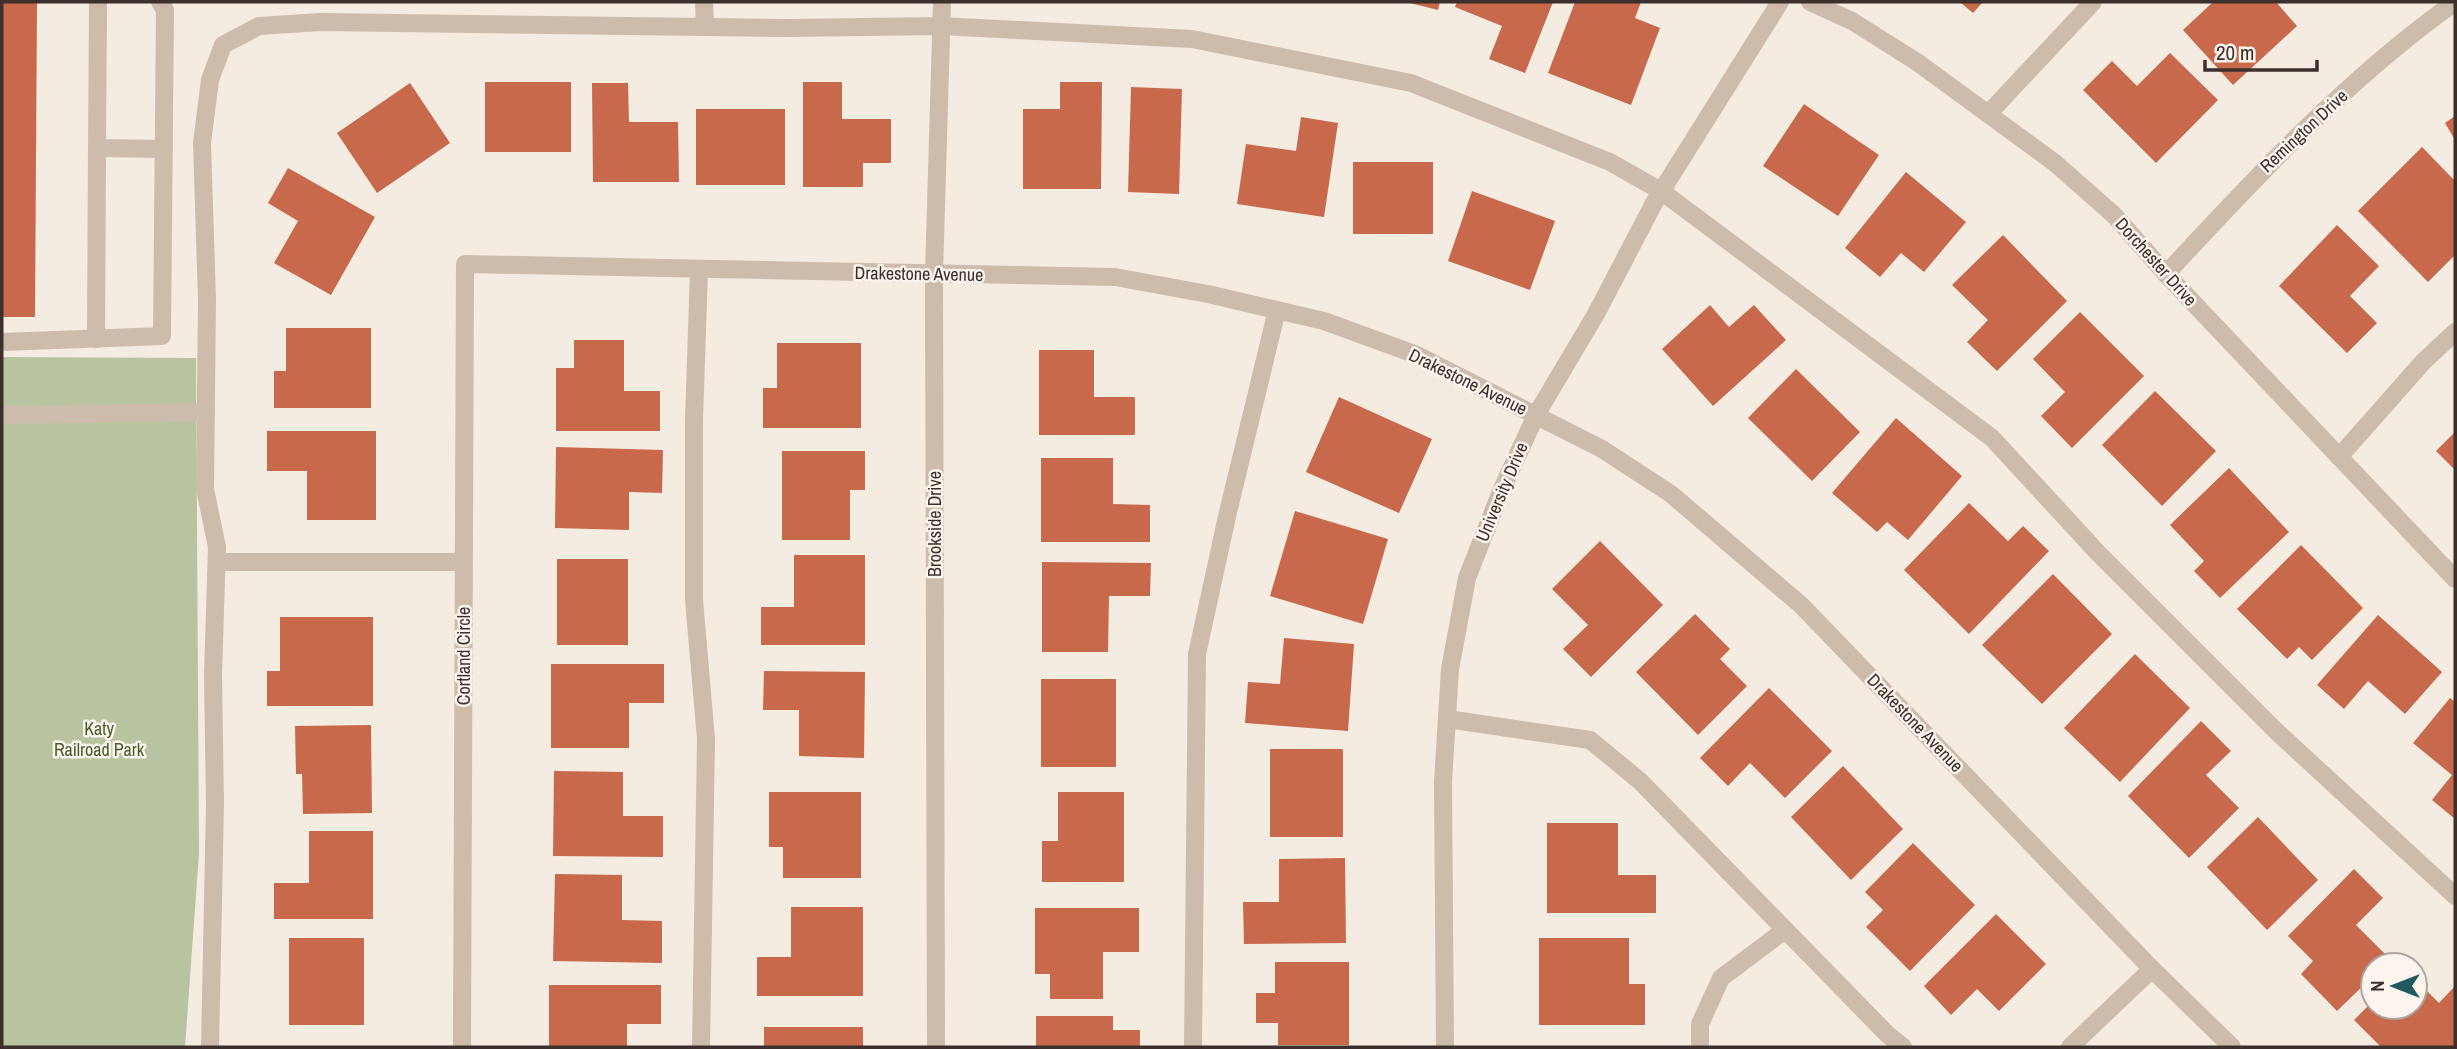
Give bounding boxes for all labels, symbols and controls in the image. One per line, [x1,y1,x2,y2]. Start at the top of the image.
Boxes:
scale bar [2205,28,2317,72]
text: 20 m [2216,38,2254,67]
street label: Remington Drive [2254,83,2353,178]
street label: Dorchester Drive [2110,212,2203,311]
street label: Drakestone Avenue [855,260,984,287]
street label: Drakestone Avenue [1405,342,1531,421]
street label: University Drive [1469,438,1534,545]
street label: Brookside Drive [922,471,947,577]
street label: Cortland Circle [451,607,476,705]
street label: Drakestone Avenue [1862,668,1969,778]
park label: Katy Railroad Park [54,716,145,762]
north arrow [2359,951,2429,1021]
text: N [2364,980,2390,992]

